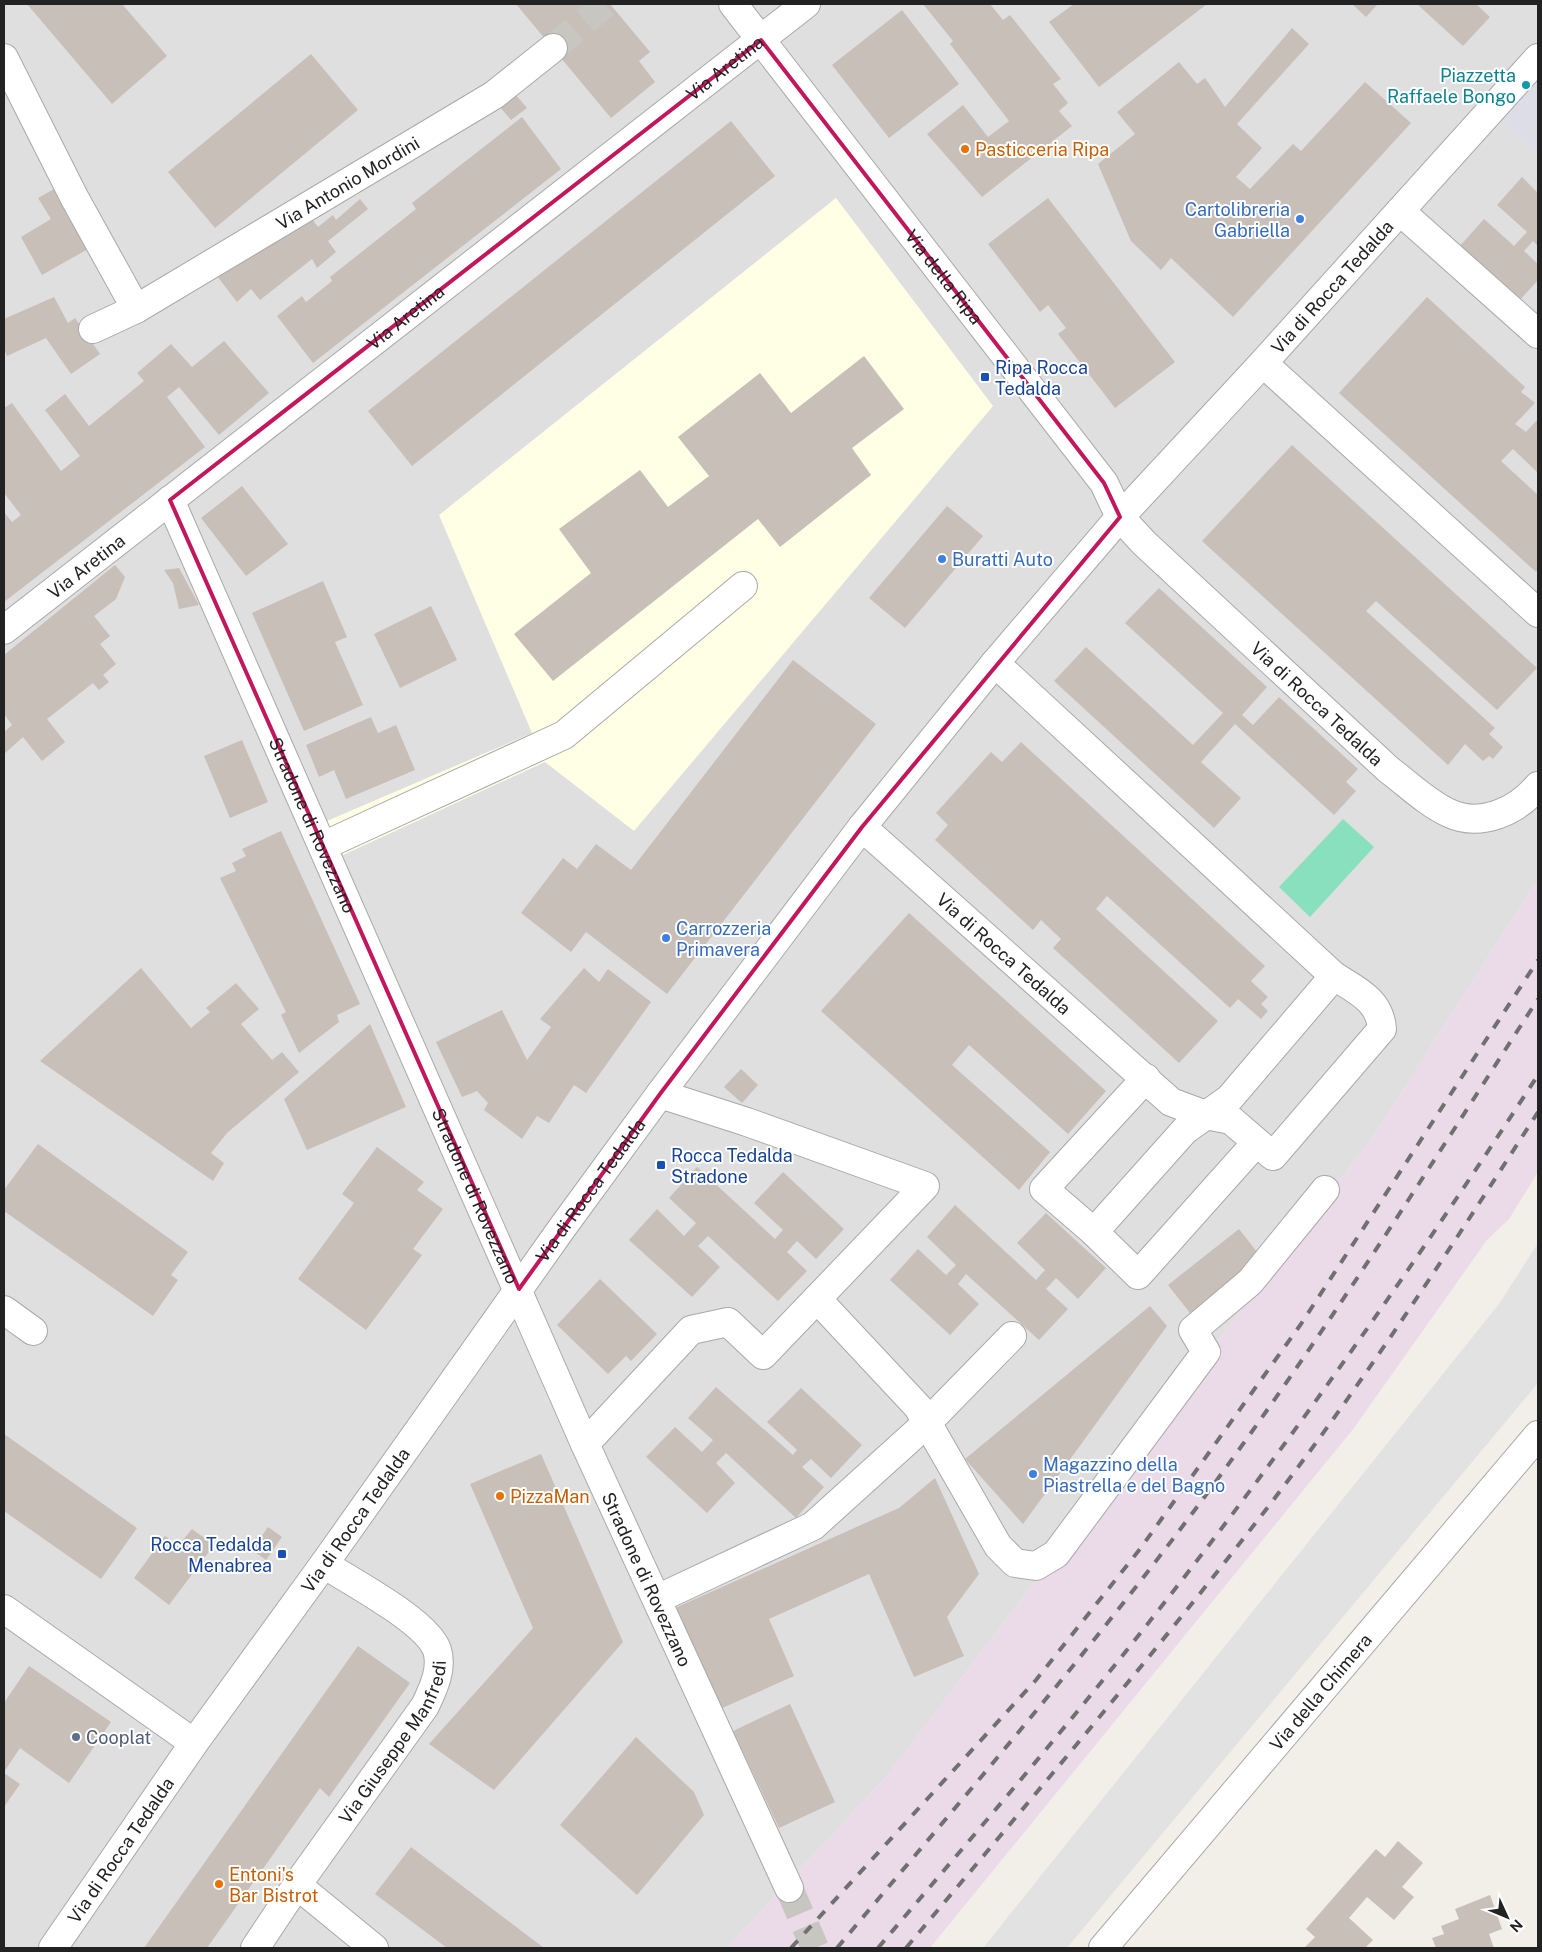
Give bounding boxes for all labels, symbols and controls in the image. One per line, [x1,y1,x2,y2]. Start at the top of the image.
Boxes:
street label: Via Aretina [682,31,767,104]
place label: Piazzetta Raffaele Bongo [1387,65,1516,107]
marker: Piazzetta Raffaele Bongo [1520,79,1532,91]
street label: Via Antonio Mordini [272,132,423,233]
place label: Pasticceria Ripa [975,139,1109,160]
marker: Pasticceria Ripa [959,143,971,155]
place label: Cartolibreria Gabriella [1185,199,1290,241]
marker: Cartolibreria Gabriella [1294,213,1306,225]
street label: Via di Rocca Tedalda [1266,216,1397,358]
street label: Via della Ripa [901,225,987,328]
street label: Via Aretina [362,280,448,353]
place label: Ripa Rocca Tedalda [995,357,1088,399]
marker: Ripa Rocca Tedalda [979,371,991,383]
street label: Via Aretina [43,529,129,603]
place label: Buratti Auto [952,549,1053,570]
marker: Buratti Auto [936,553,948,565]
street label: Via di Rocca Tedalda [1247,637,1388,770]
street label: Stradone di Rovezzano [265,734,361,916]
street label: Via di Rocca Tedalda [933,888,1075,1018]
place label: Carrozzeria Primavera [676,918,771,960]
marker: Carrozzeria Primavera [660,932,672,944]
street label: Stradone di Rovezzano [428,1105,524,1287]
street label: Via di Rocca Tedalda [531,1114,649,1266]
place label: Rocca Tedalda Stradone [671,1145,793,1187]
marker: Rocca Tedalda Stradone [655,1159,667,1171]
street label: Via di Rocca Tedalda [297,1444,414,1596]
place label: Magazzino della Piastrella e del Bagno [1043,1454,1225,1496]
marker: Magazzino della Piastrella e del Bagno [1027,1468,1039,1480]
place label: PizzaMan [510,1486,590,1507]
street label: Stradone di Rovezzano [598,1489,696,1670]
marker: PizzaMan [494,1490,506,1502]
place label: Rocca Tedalda Menabrea [150,1534,272,1576]
marker: Rocca Tedalda Menabrea [276,1548,288,1560]
street label: Via della Chimera [1265,1629,1376,1754]
street label: Via Giuseppe Manfredi [334,1660,449,1827]
place label: Cooplat [86,1727,151,1748]
marker: Cooplat [70,1731,82,1743]
street label: Via di Rocca Tedalda [63,1773,178,1927]
place label: Entoni's Bar Bistrot [229,1864,319,1906]
marker: Entoni's Bar Bistrot [213,1878,225,1890]
north arrow [1482,1892,1532,1942]
text: N [1507,1917,1526,1936]

